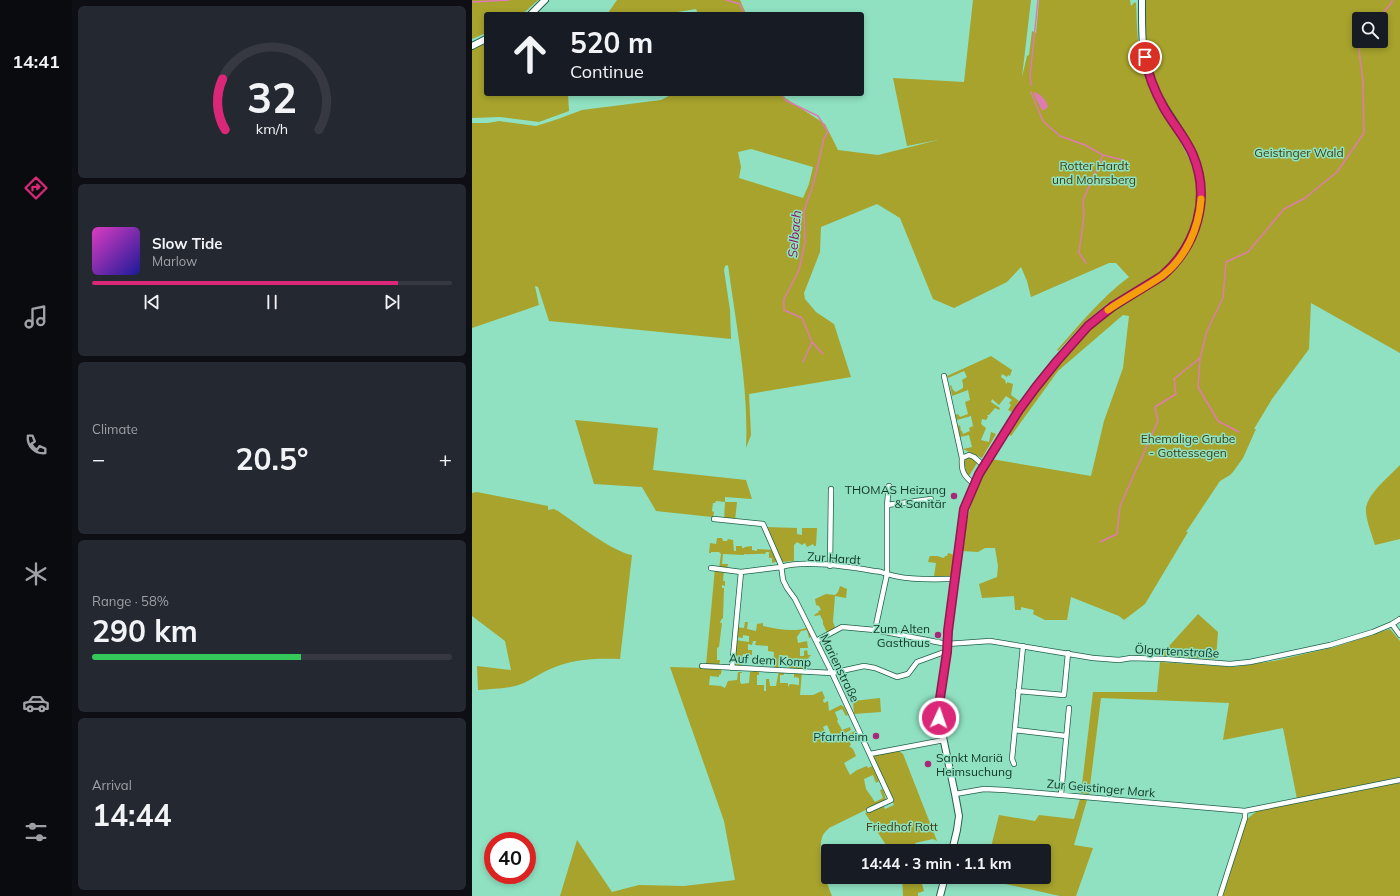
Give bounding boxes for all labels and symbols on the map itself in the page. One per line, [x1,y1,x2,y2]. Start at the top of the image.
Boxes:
pin [1128,40,1162,74]
park label: Geistinger Wald [1254,145,1344,160]
park label: Rotter Hardt und Mohrsberg [1052,158,1136,187]
water label: Selbach [784,209,804,259]
park label: Ehemalige Grube - Gottessegen [1141,431,1235,460]
place label: THOMAS Heizung & Sanitär [845,482,947,511]
marker: THOMAS Heizung & Sanitär [949,491,959,501]
street label: Zur Hardt [807,549,861,567]
place label: Zum Alten Gasthaus [873,621,930,650]
marker: Zum Alten Gasthaus [933,630,943,640]
street label: Marienstraße [817,631,863,705]
street label: Ölgartenstraße [1134,641,1220,661]
street label: Auf dem Komp [728,650,812,670]
position arrow [918,697,960,739]
place label: Pfarrheim [813,729,868,744]
marker: Pfarrheim [871,731,881,741]
place label: Sankt Mariä Heimsuchung [936,750,1012,779]
marker: Sankt Mariä Heimsuchung [923,759,933,769]
street label: Zur Geistinger Mark [1046,776,1157,800]
park label: Friedhof Rott [866,819,938,834]
speed limit sign: 40 [484,832,536,884]

